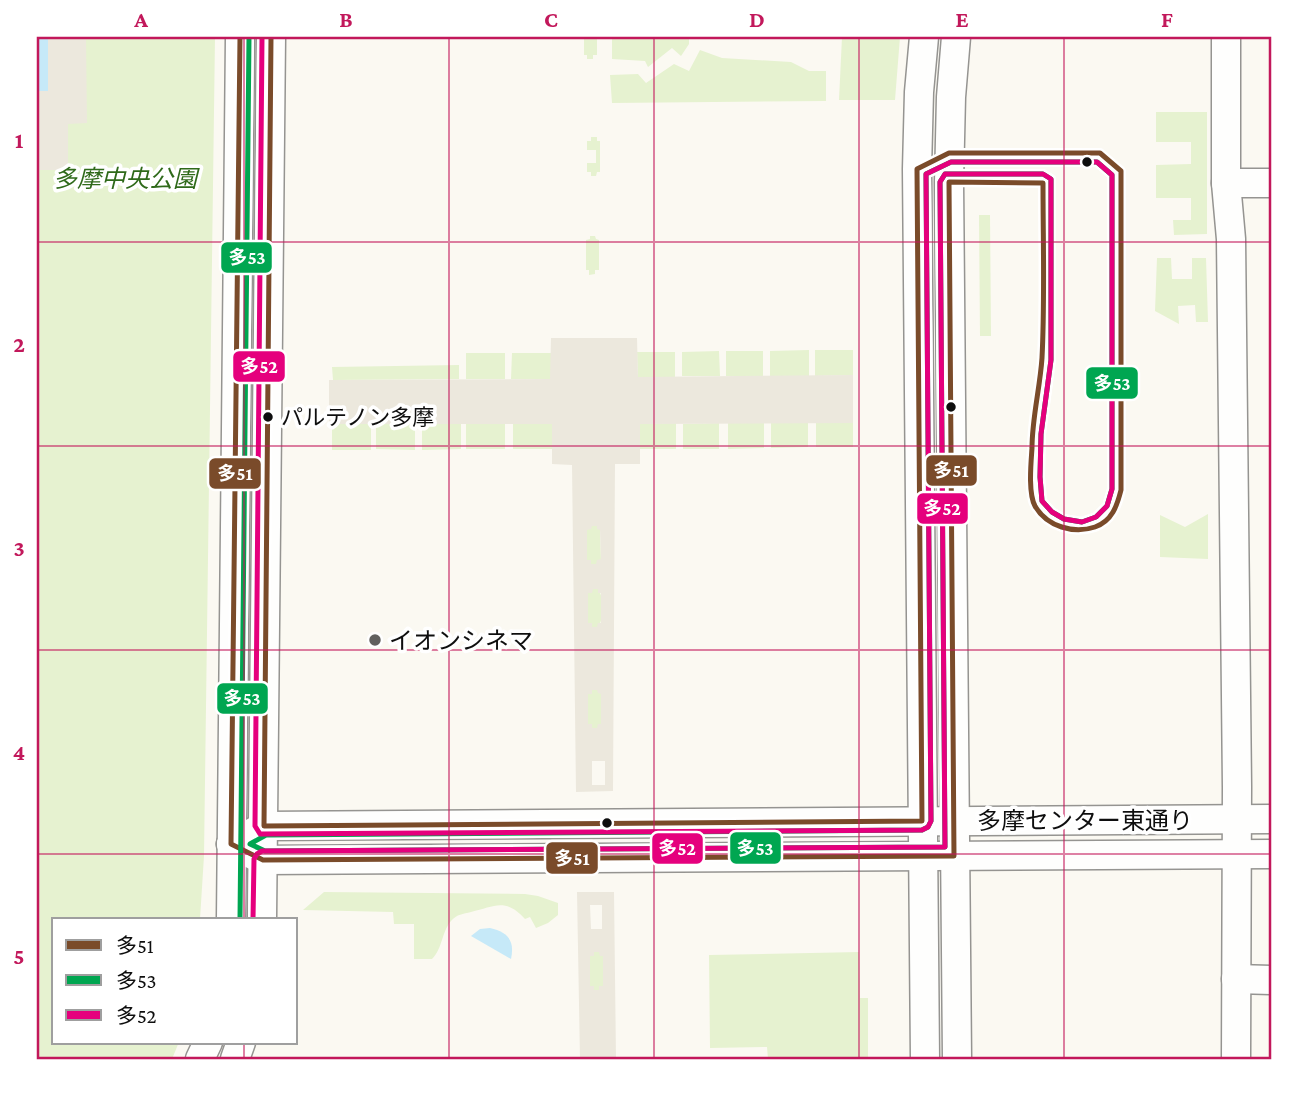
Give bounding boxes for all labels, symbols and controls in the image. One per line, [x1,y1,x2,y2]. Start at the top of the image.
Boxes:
text: A [133,6,148,32]
text: B [339,6,353,32]
text: C [544,6,558,32]
text: D [749,6,765,32]
text: E [955,6,969,32]
text: F [1161,6,1173,32]
text: 1 [15,127,24,153]
unlabelled marker [1080,155,1094,169]
park label: 多摩中央公園 [53,165,200,192]
line badge: 多53 [220,241,273,274]
text: 多53 [228,247,266,268]
text: 2 [13,331,25,357]
line badge: 多52 [232,350,286,383]
text: 多52 [240,356,278,377]
line badge: 多53 [1085,366,1139,400]
text: 多53 [1093,373,1131,394]
unlabelled marker [944,400,958,414]
place label: パルテノン多摩 [281,405,434,430]
marker: パルテノン多摩 [261,410,275,424]
line badge: 多51 [925,454,978,487]
line badge: 多51 [208,457,262,490]
text: 多51 [933,460,969,481]
text: 多51 [217,463,253,484]
line badge: 多52 [916,492,969,525]
text: 多52 [923,498,961,519]
text: 3 [13,535,25,561]
place label: イオンシネマ [389,627,533,654]
marker: イオンシネマ [367,632,383,648]
line badge: 多53 [216,682,269,715]
text: 多53 [223,688,261,709]
text: 4 [13,739,25,765]
street label: 多摩センター東通り [977,807,1193,834]
unlabelled marker [600,816,614,830]
line badge: 多53 [729,831,782,865]
line badge: 多52 [651,832,704,865]
text: 多52 [658,838,696,859]
text: 多53 [736,838,774,859]
line badge: 多51 [545,841,599,875]
text: 多51 [554,848,590,869]
legend [52,918,298,1044]
text: 多51 [116,934,154,958]
text: 5 [13,943,25,969]
text: 多53 [116,969,157,993]
text: 多52 [116,1004,156,1028]

